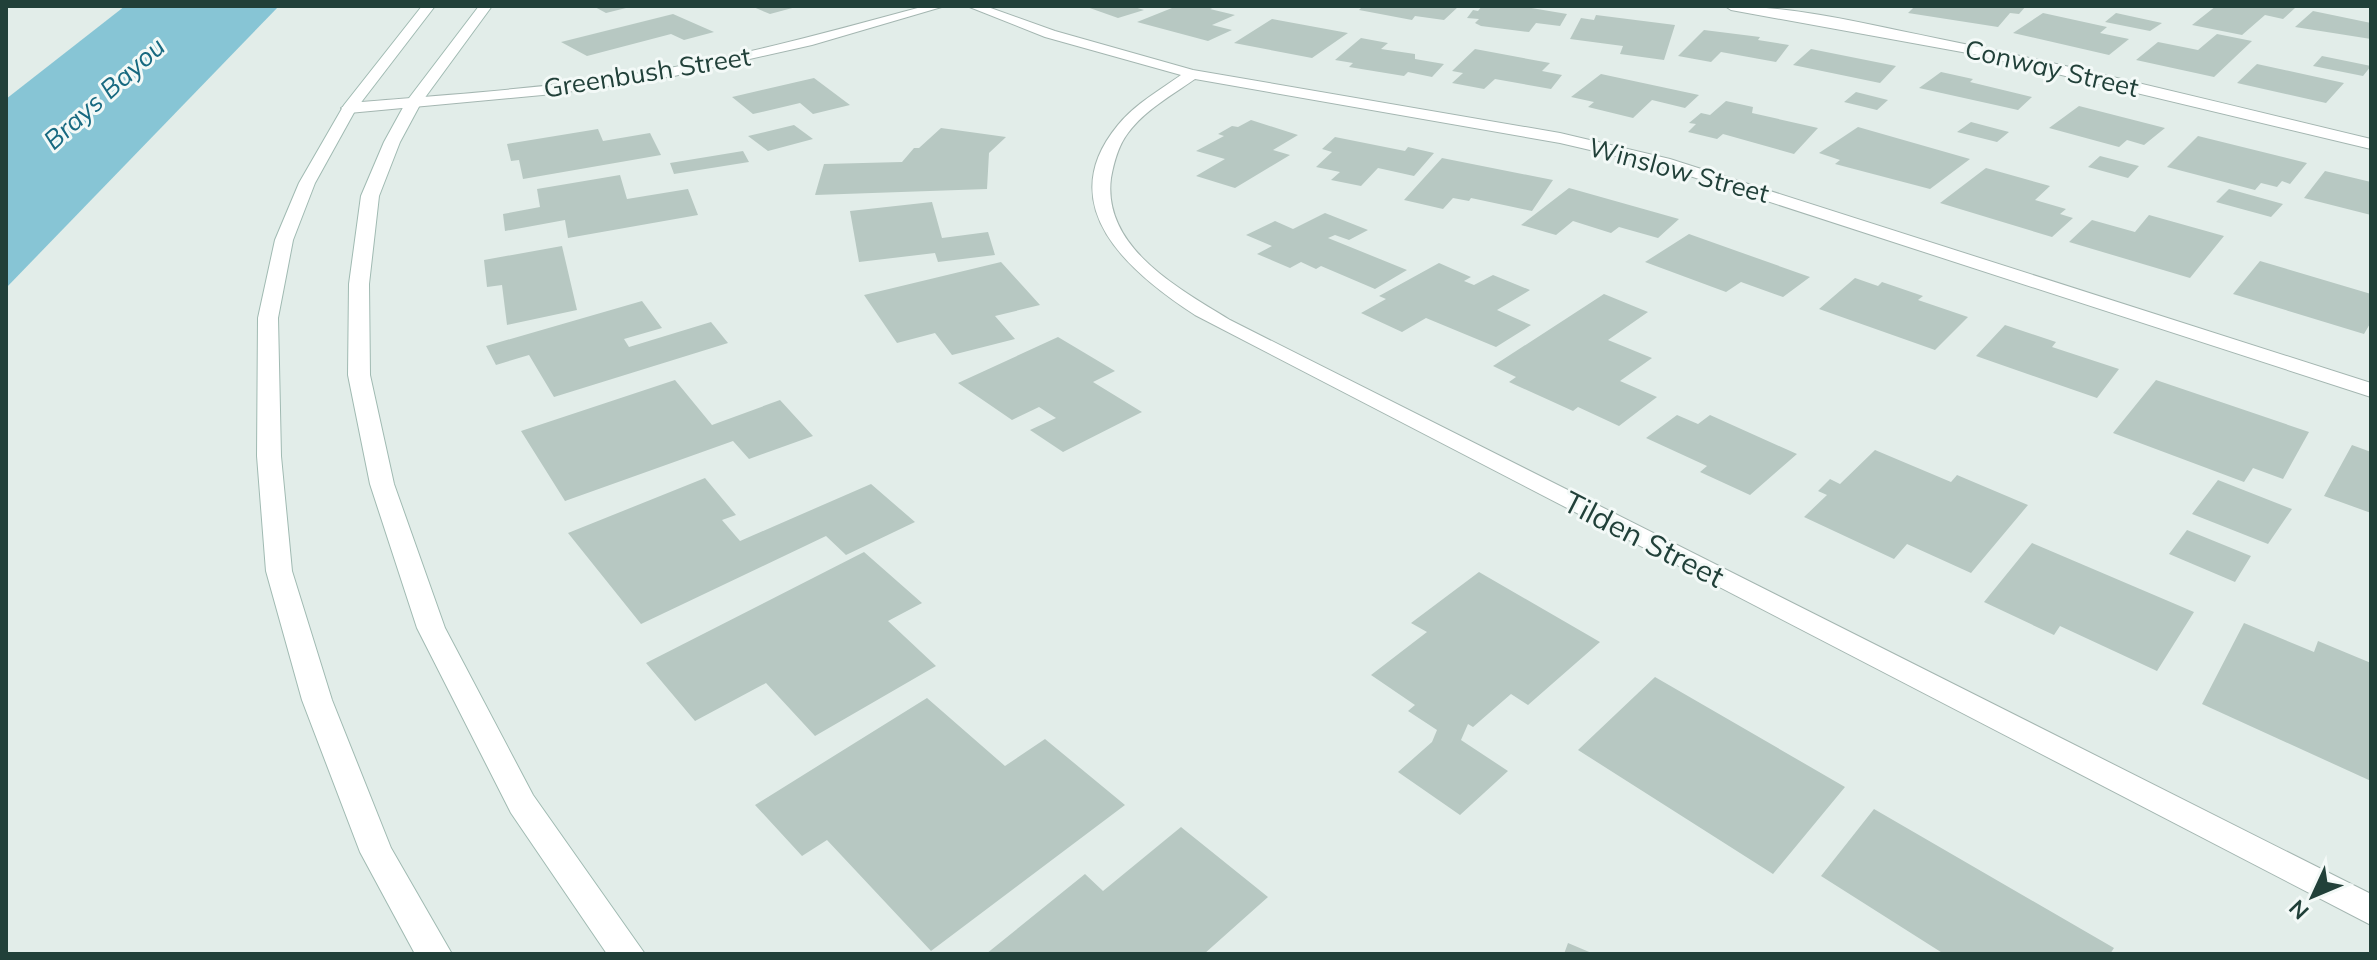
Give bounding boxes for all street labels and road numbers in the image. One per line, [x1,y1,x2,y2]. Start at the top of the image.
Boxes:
street label: Conway Street [1962,32,2142,104]
street label: Greenbush Street [541,39,753,105]
street label: Winslow Street [1585,130,1773,210]
street label: Tilden Street [1557,482,1731,596]

